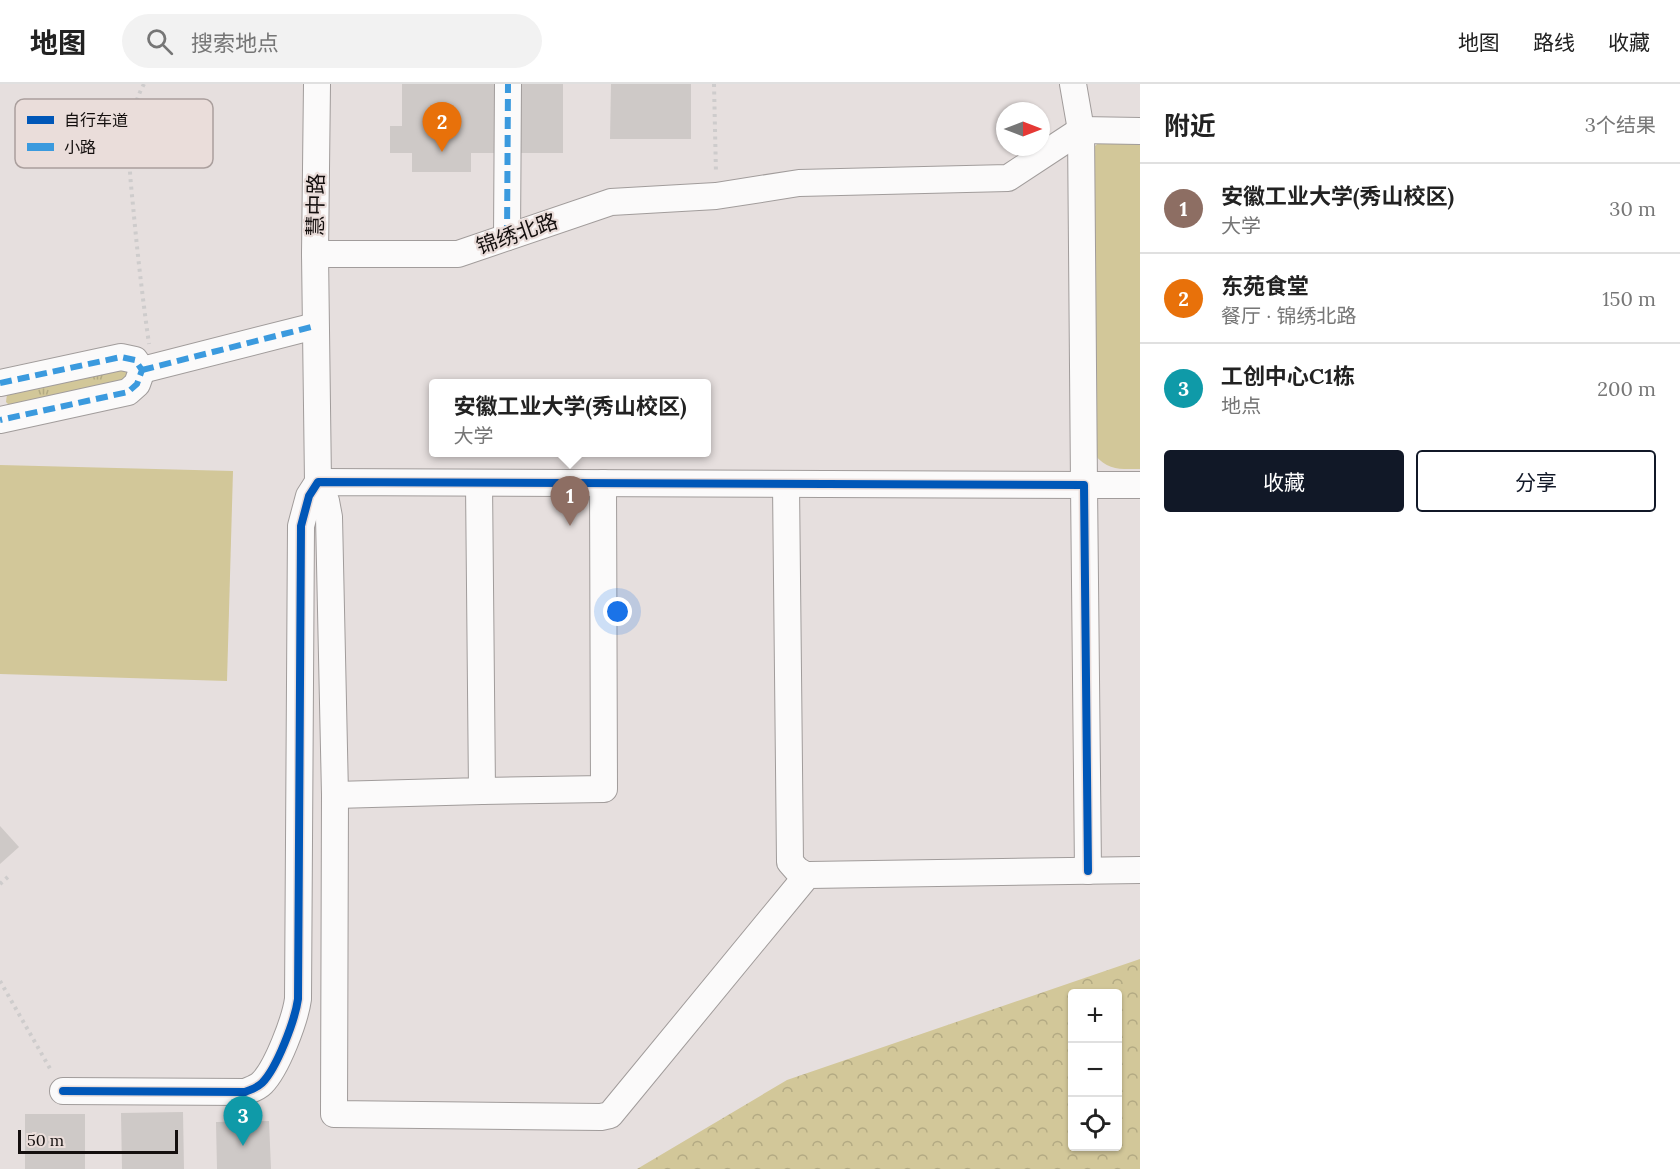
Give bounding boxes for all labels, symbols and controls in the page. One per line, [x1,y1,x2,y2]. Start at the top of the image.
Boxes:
search box [122,14,542,68]
text: 地图 [30,25,86,61]
icon: search [143,25,176,58]
text: 搜索地点 [191,29,279,57]
text: 地图 [1458,29,1500,56]
text: 路线 [1533,29,1575,56]
text: 收藏 [1608,29,1650,56]
legend [15,99,213,168]
north arrow [996,102,1050,156]
pin: 2 [422,103,462,152]
text: 附近 [1164,109,1216,142]
text: 自行车道 [64,110,128,130]
text: 3个结果 [1585,112,1656,137]
text: 小路 [64,137,96,157]
street label: 慧中路 [301,173,330,237]
text: 安徽工业大学(秀山校区) [1221,182,1454,210]
text: 1 [1179,196,1188,221]
text: 30 m [1609,196,1656,221]
street label: 锦绣北路 [473,207,561,260]
text: 大学 [1221,213,1261,238]
text: 东苑食堂 [1221,272,1309,300]
text: 2 [1178,286,1189,311]
text: 150 m [1602,286,1656,311]
text: 餐厅 · 锦绣北路 [1221,303,1357,328]
text: 工创中心C1栋 [1221,362,1355,390]
text: 3 [1178,376,1189,401]
text: 200 m [1597,376,1656,401]
popup [429,379,711,457]
text: 安徽工业大学(秀山校区) [453,392,687,420]
text: 地点 [1221,393,1261,418]
text: 大学 [453,423,493,448]
button: 收藏 [1164,450,1404,512]
button: 分享 [1416,450,1656,512]
pin: 1 [550,476,590,526]
your location [603,597,632,626]
map controls [1068,989,1122,1151]
button: + [1068,989,1122,1043]
button: − [1068,1043,1122,1097]
pin: 3 [224,1096,262,1146]
button: locate [1068,1097,1122,1151]
scale bar [18,1127,178,1154]
text: 50 m [27,1130,64,1150]

